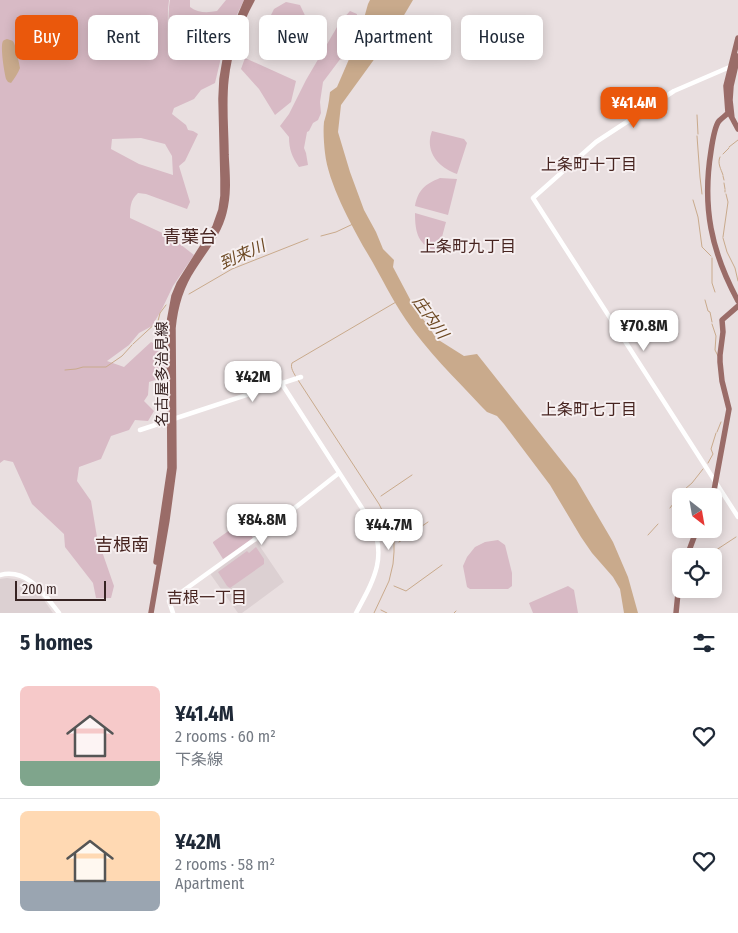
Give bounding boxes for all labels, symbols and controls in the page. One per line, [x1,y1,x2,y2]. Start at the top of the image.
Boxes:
chip: Buy [15,15,78,60]
chip: Rent [88,15,158,60]
chip: Filters [168,15,249,60]
chip: New [259,15,327,60]
chip: Apartment [337,15,451,60]
chip: House [461,15,543,60]
pin: ¥41.4M [593,86,675,129]
text: ¥41.4M [612,93,656,112]
district label: 上条町十丁目 [541,155,637,174]
district label: 青葉台 [163,226,217,248]
water label: 到来川 [216,235,270,273]
district label: 上条町九丁目 [420,237,516,256]
water label: 庄内川 [409,292,454,344]
pin: ¥70.8M [603,310,685,352]
text: ¥70.8M [620,316,668,335]
street label: 名古屋多治見線 [153,321,171,427]
pin: ¥42M [223,360,283,403]
text: ¥42M [236,367,270,386]
district label: 上条町七丁目 [541,400,637,419]
north arrow [672,488,722,538]
map controls [672,488,722,598]
pin: ¥84.8M [221,504,303,546]
pin: ¥44.7M [348,508,430,551]
text: ¥84.8M [238,510,286,529]
text: ¥44.7M [366,515,412,534]
district label: 吉根南 [95,534,149,556]
button: locate [672,548,722,598]
scale bar [15,578,106,601]
text: 200 m [22,581,57,598]
district label: 吉根一丁目 [167,588,247,607]
icon: filters [690,629,718,657]
text: 5 homes [20,630,93,656]
text: ¥41.4M [175,701,234,727]
icon: home [60,706,120,766]
icon: heart [690,722,718,750]
text: 2 rooms · 60 m² [175,727,276,746]
text: 下条線 [175,750,223,769]
text: ¥42M [175,829,221,855]
icon: home [60,831,120,891]
icon: heart [690,847,718,875]
text: 2 rooms · 58 m² [175,855,275,874]
text: Apartment [175,874,244,893]

